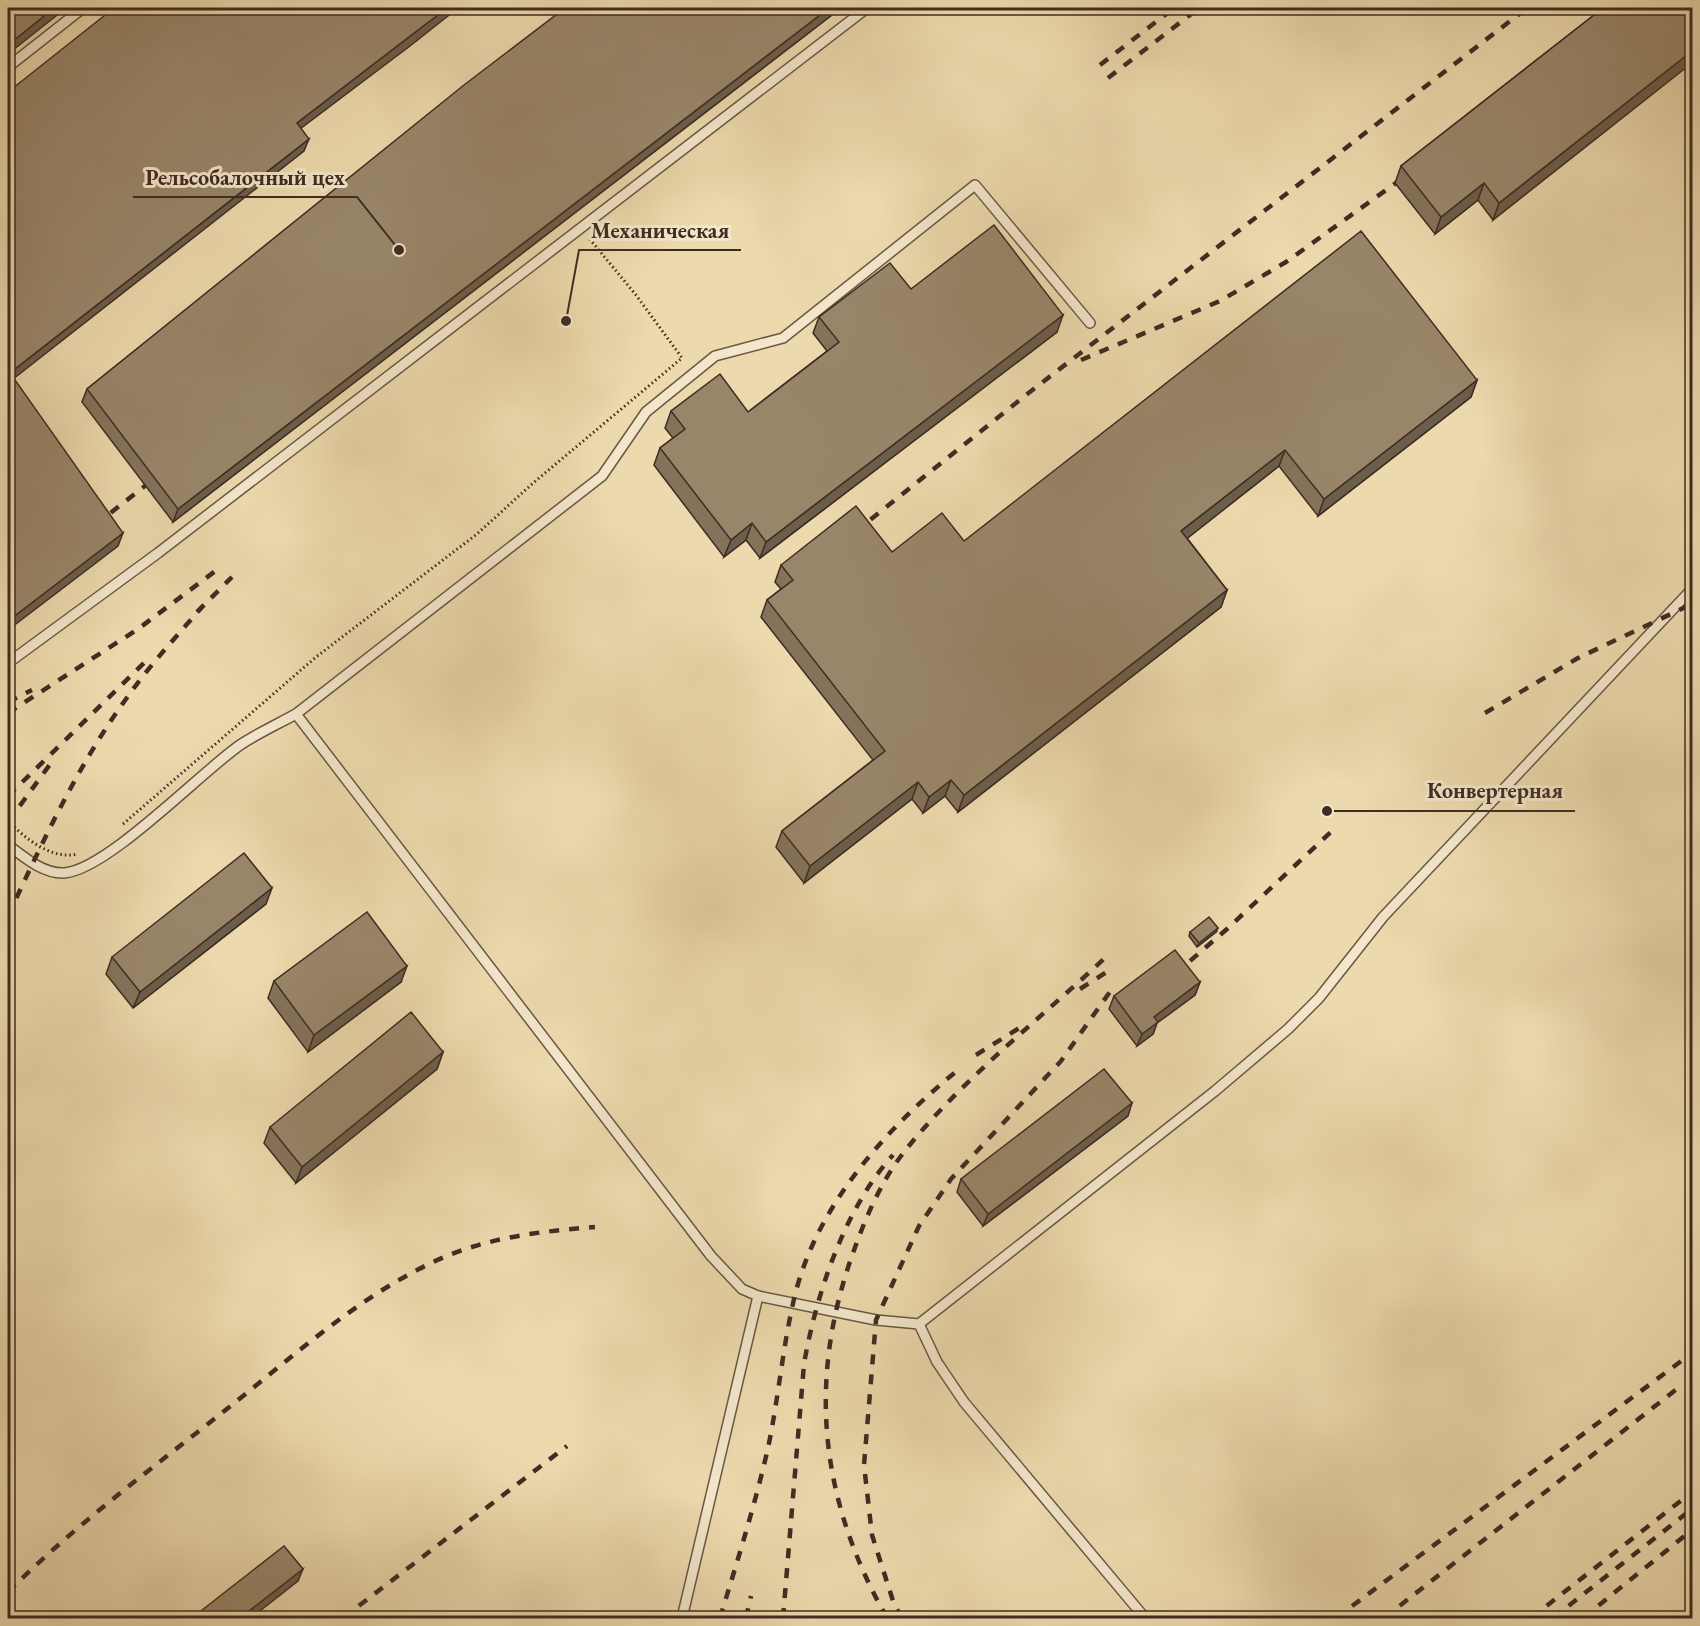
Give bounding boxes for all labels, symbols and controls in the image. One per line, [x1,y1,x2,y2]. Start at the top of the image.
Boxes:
callout: Рельсобалочный цех [133,157,357,197]
text: Рельсобалочный цех [145,163,345,192]
callout: Механическая [579,210,741,250]
text: Механическая [591,216,729,245]
callout: Конвертерная [1415,771,1575,811]
text: Конвертерная [1427,776,1563,805]

